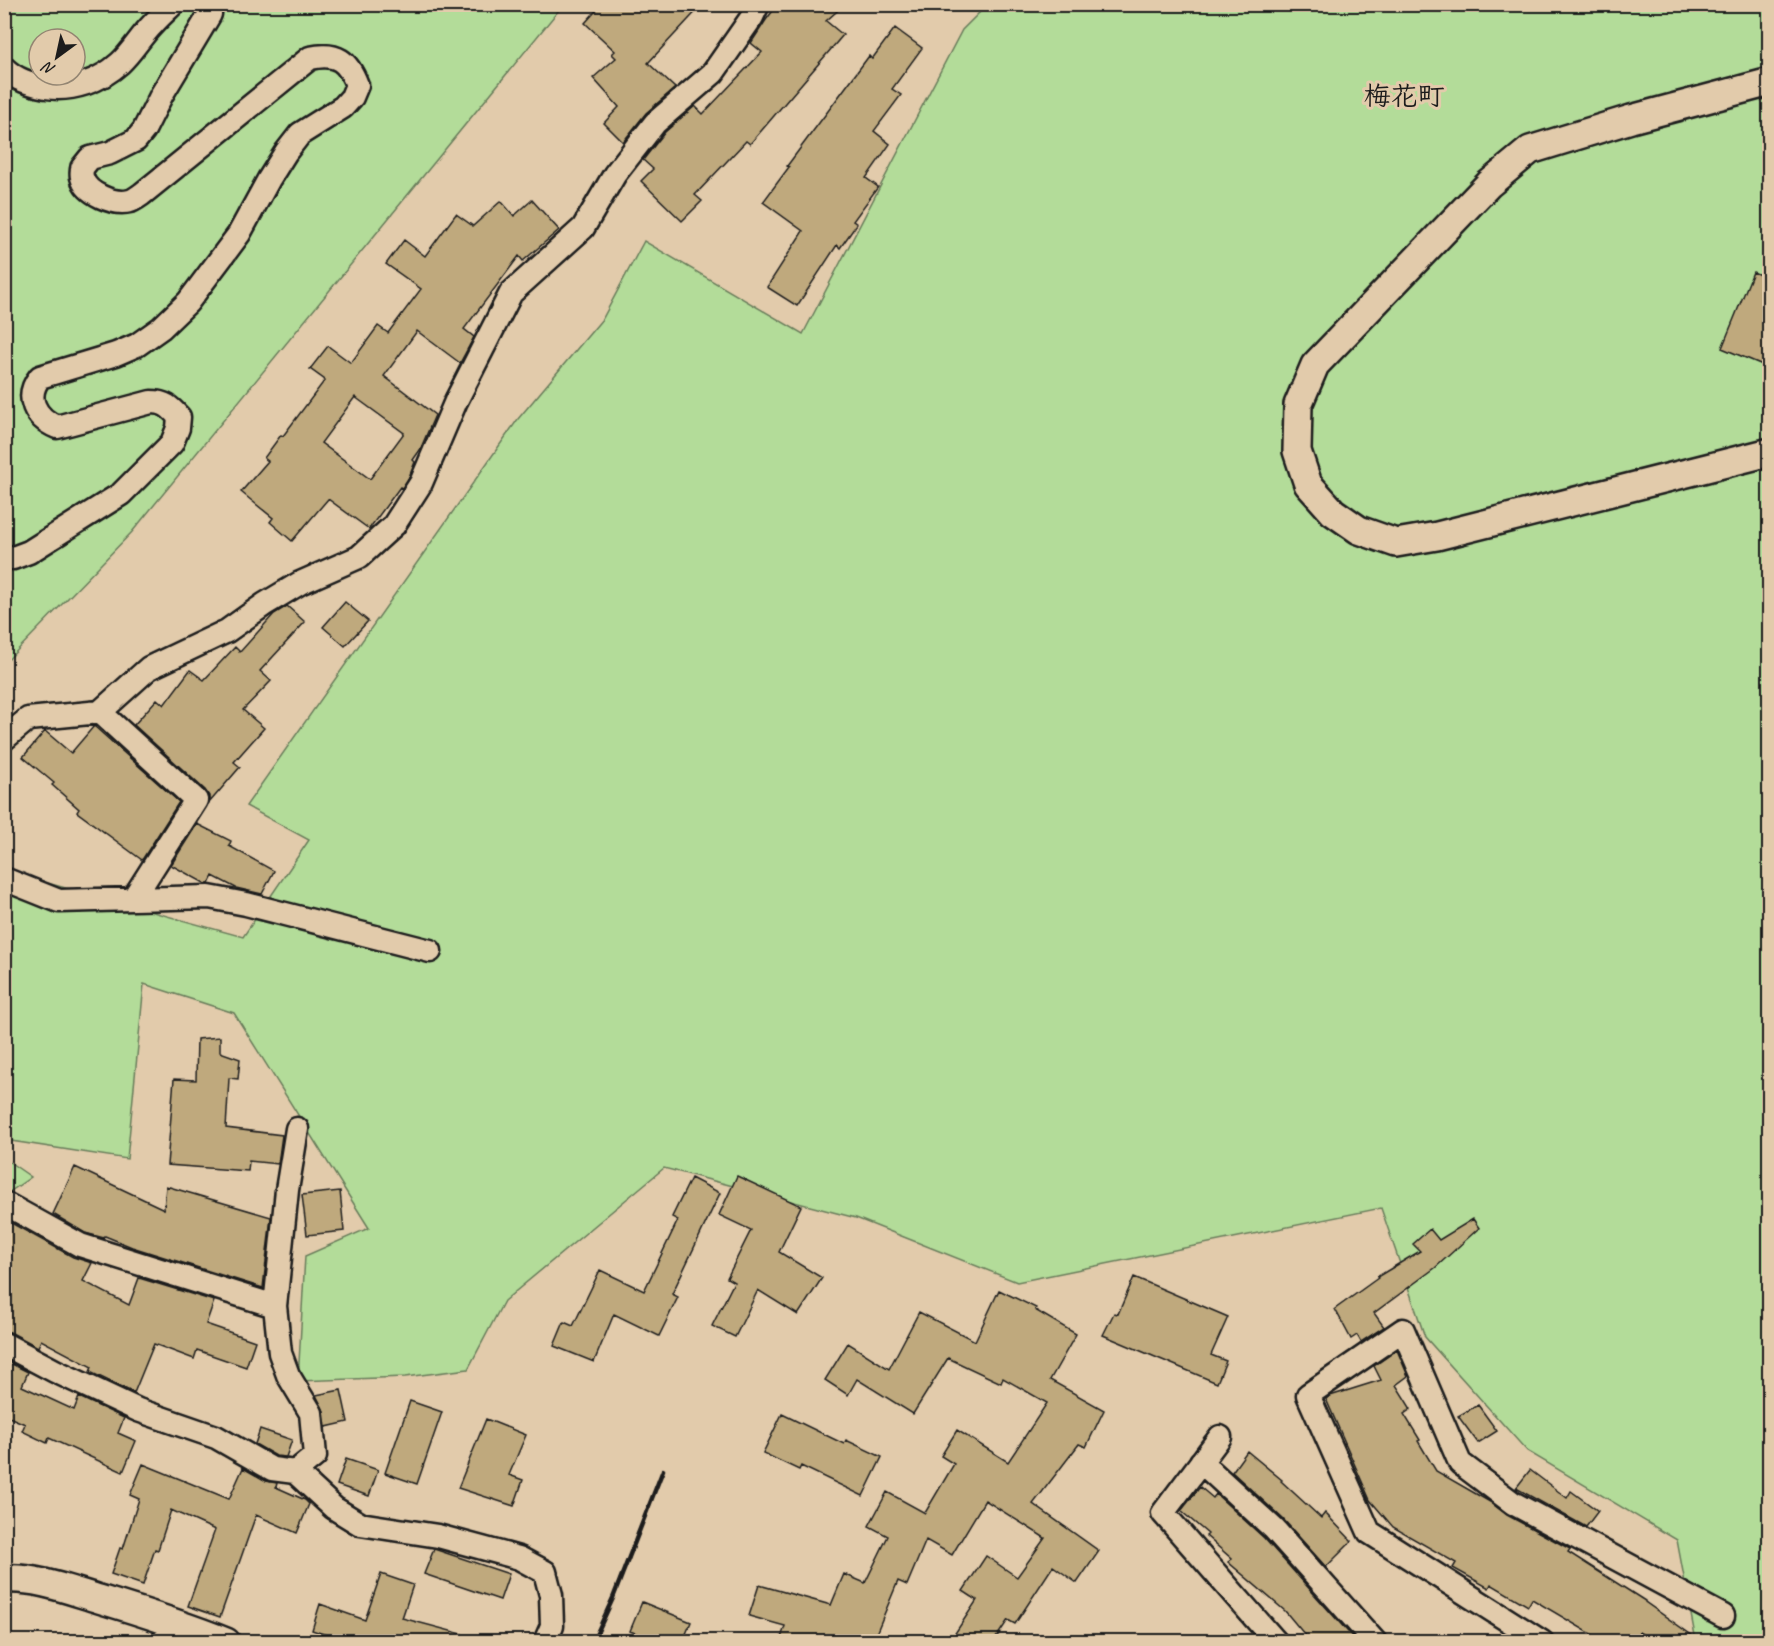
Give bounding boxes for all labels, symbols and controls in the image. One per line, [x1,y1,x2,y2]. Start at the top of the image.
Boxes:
north arrow [27,27,87,87]
text: N [37,56,59,80]
district label: 梅花町 [1364,79,1445,113]

